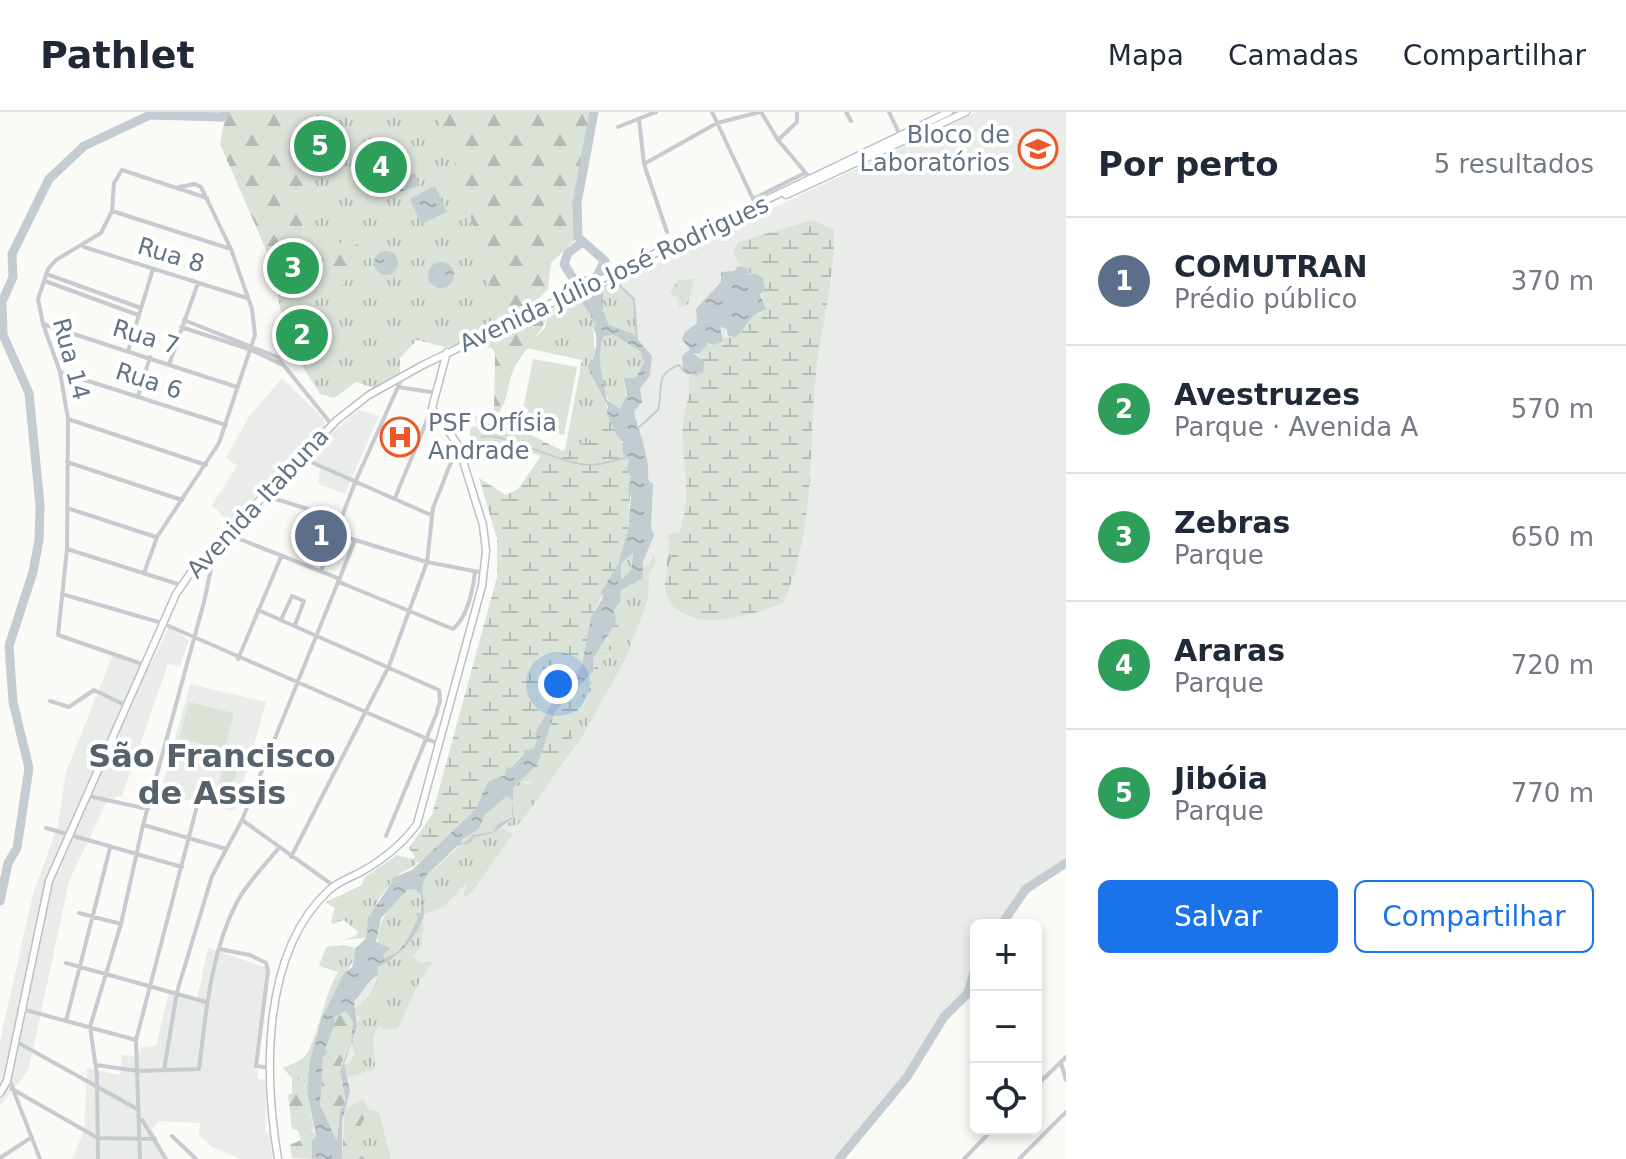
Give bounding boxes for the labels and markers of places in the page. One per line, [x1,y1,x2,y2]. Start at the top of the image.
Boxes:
pin: 5 [294,116,346,176]
place label: Bloco de Laboratórios [860,121,1010,177]
school or university icon: Bloco de Laboratórios [1017,128,1059,170]
pin: 4 [355,137,407,197]
pin: 3 [267,238,319,298]
pin: 2 [276,305,328,365]
place label: PSF Orfísia Andrade [428,409,557,465]
hospital icon: PSF Orfísia Andrade [379,416,421,458]
pin: 1 [295,506,347,566]

